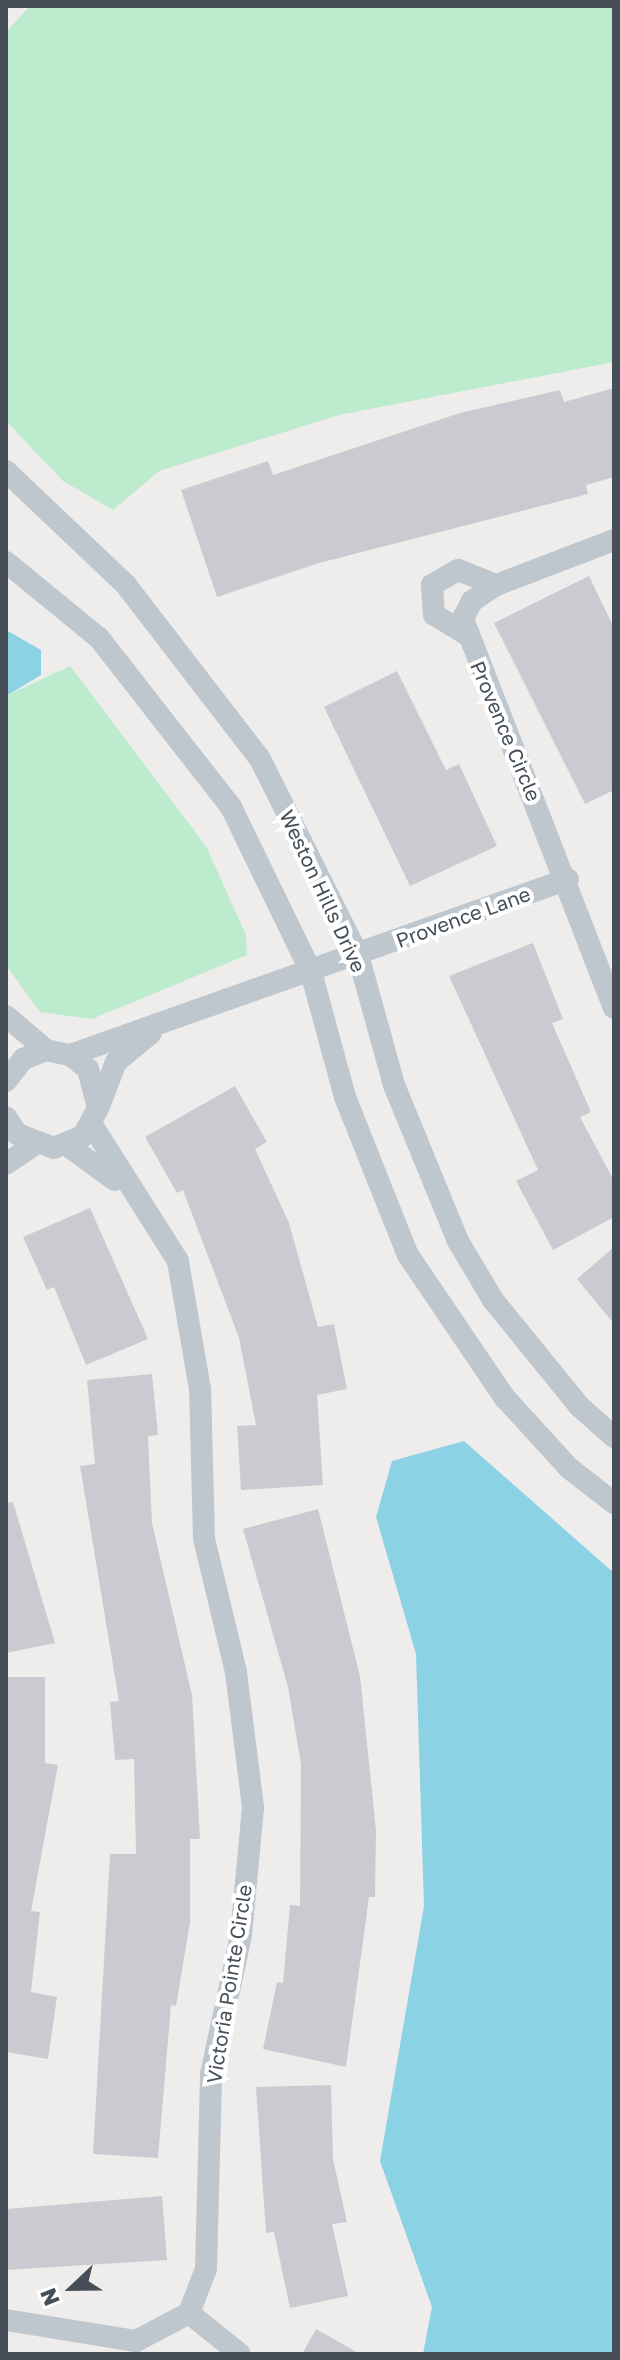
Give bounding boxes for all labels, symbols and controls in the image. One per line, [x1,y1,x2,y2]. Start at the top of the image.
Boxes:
street label: Provence Circle [466,657,546,805]
street label: Weston Hills Drive [275,806,371,976]
street label: Provence Lane [393,882,533,952]
street label: Victoria Pointe Circle [201,1883,257,2085]
north arrow [32,2248,112,2328]
text: N [34,2284,65,2310]

